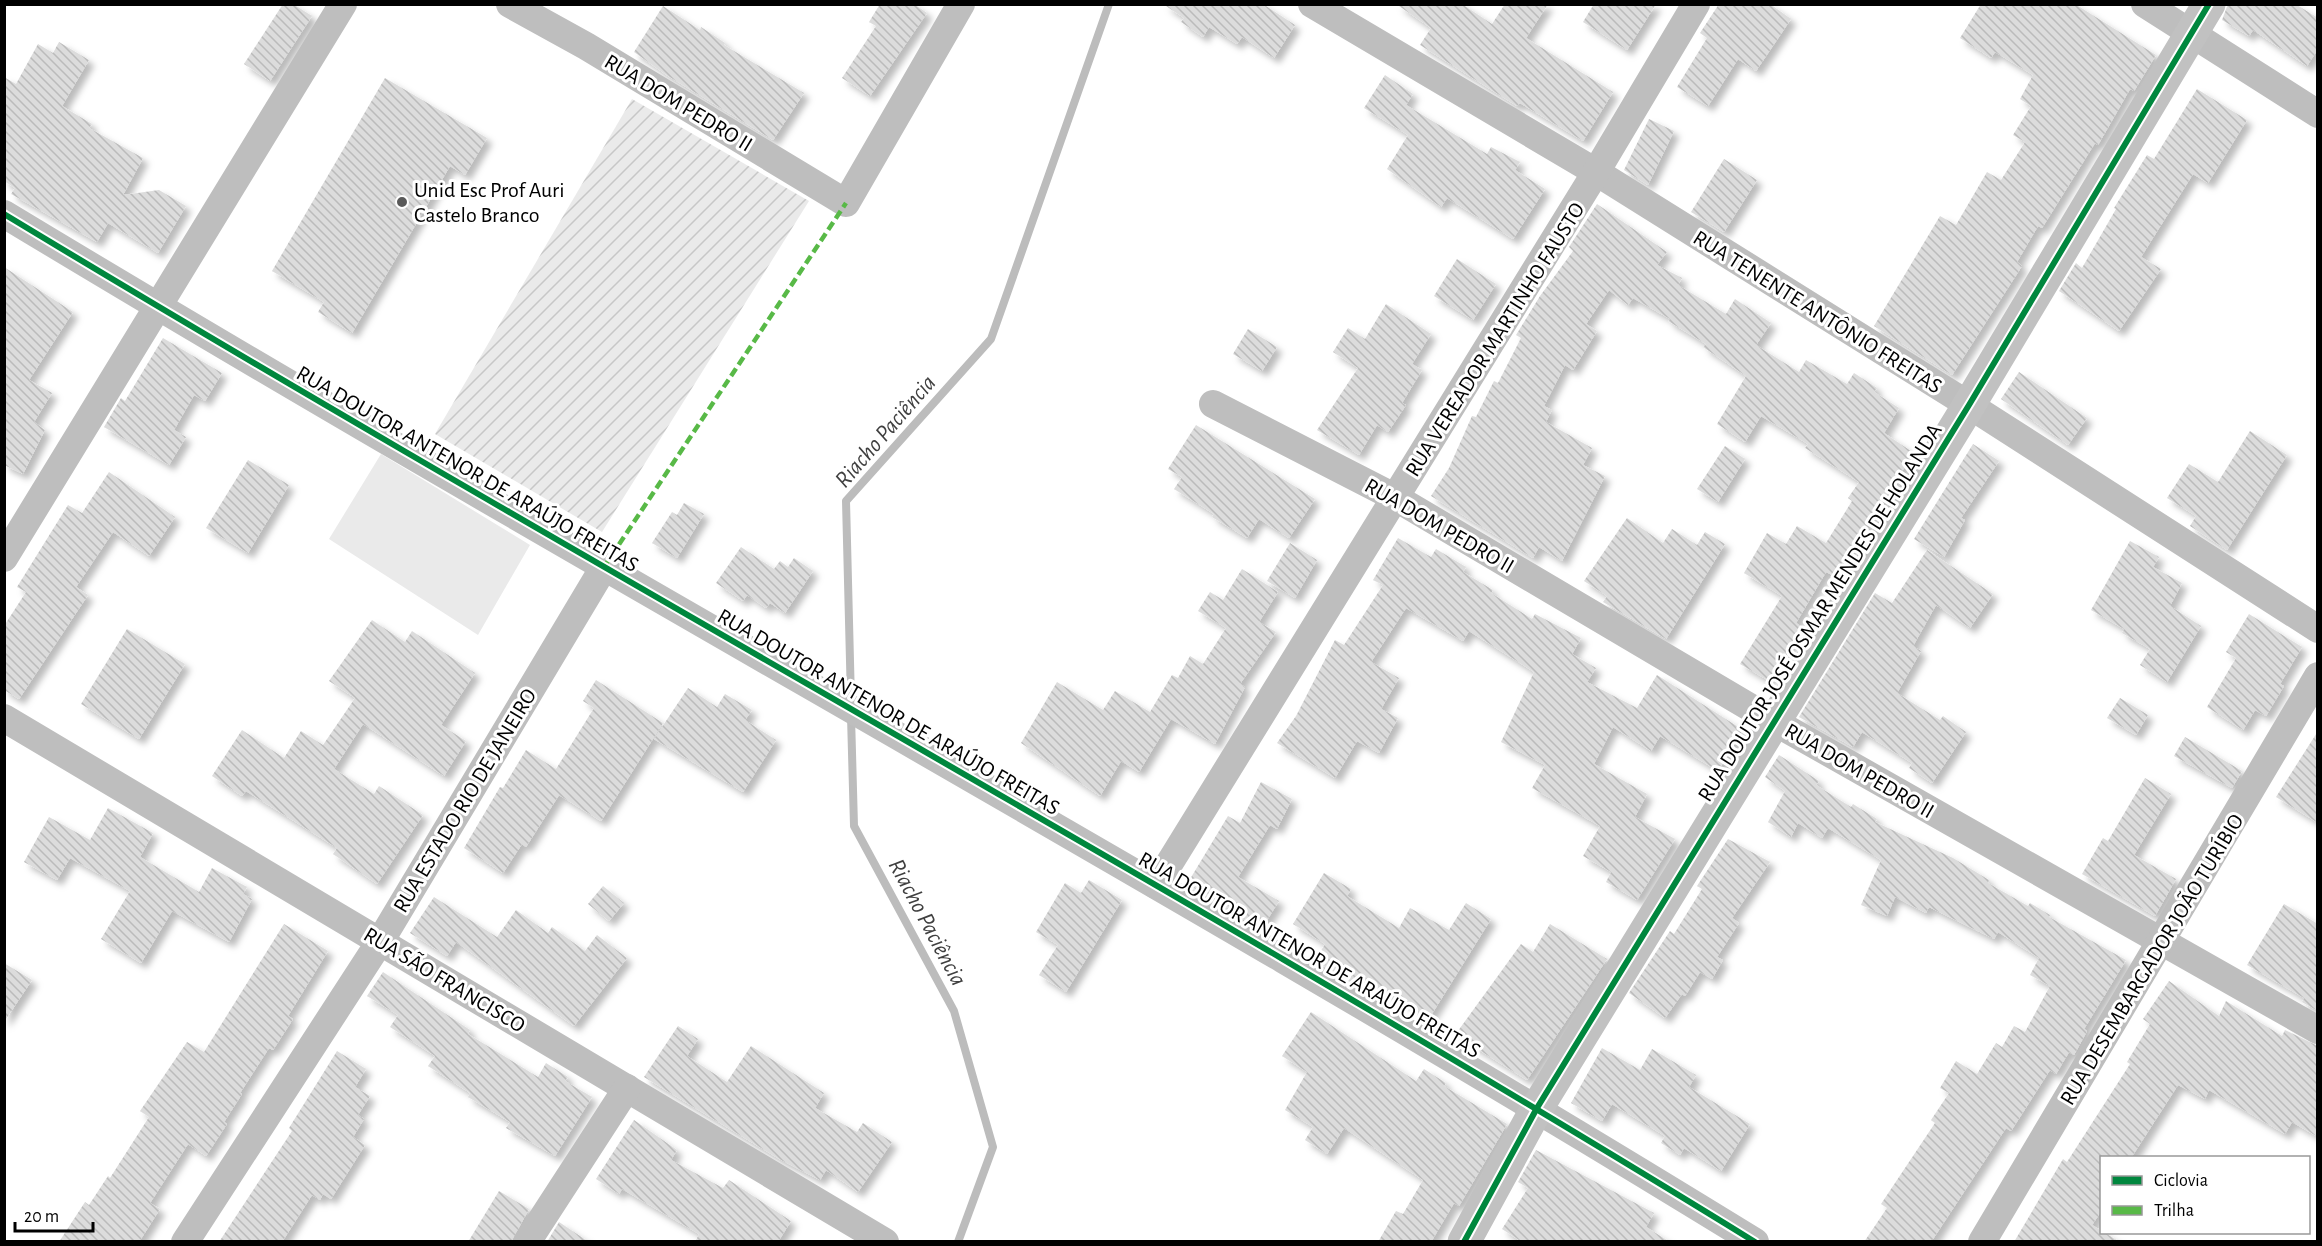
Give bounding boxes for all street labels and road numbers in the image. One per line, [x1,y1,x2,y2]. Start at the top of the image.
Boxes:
street label: RUA DOM PEDRO II [601,50,756,156]
street label: RUA VEREADOR MARTINHO FAUSTO [1401,199,1589,480]
street label: RUA TENENTE ANTÔNIO FREITAS [1689,225,1946,398]
street label: RUA DOUTOR ANTENOR DE ARAÚJO FREITAS [293,361,643,576]
street label: RUA DOUTOR JOSÉ OSMAR MENDES DE HOLANDA [1693,419,1946,805]
street label: RUA DOM PEDRO II [1361,474,1518,577]
street label: RUA DOUTOR ANTENOR DE ARAÚJO FREITAS [714,604,1064,819]
street label: RUA ESTADO RIO DE JANEIRO [389,685,540,916]
street label: RUA DOM PEDRO II [1781,719,1938,822]
street label: RUA DESEMBARGADOR JOÃO TURÍBIO [2055,810,2248,1109]
street label: RUA DOUTOR ANTENOR DE ARAÚJO FREITAS [1135,847,1485,1062]
street label: RUA SÃO FRANCISCO [360,922,530,1037]

